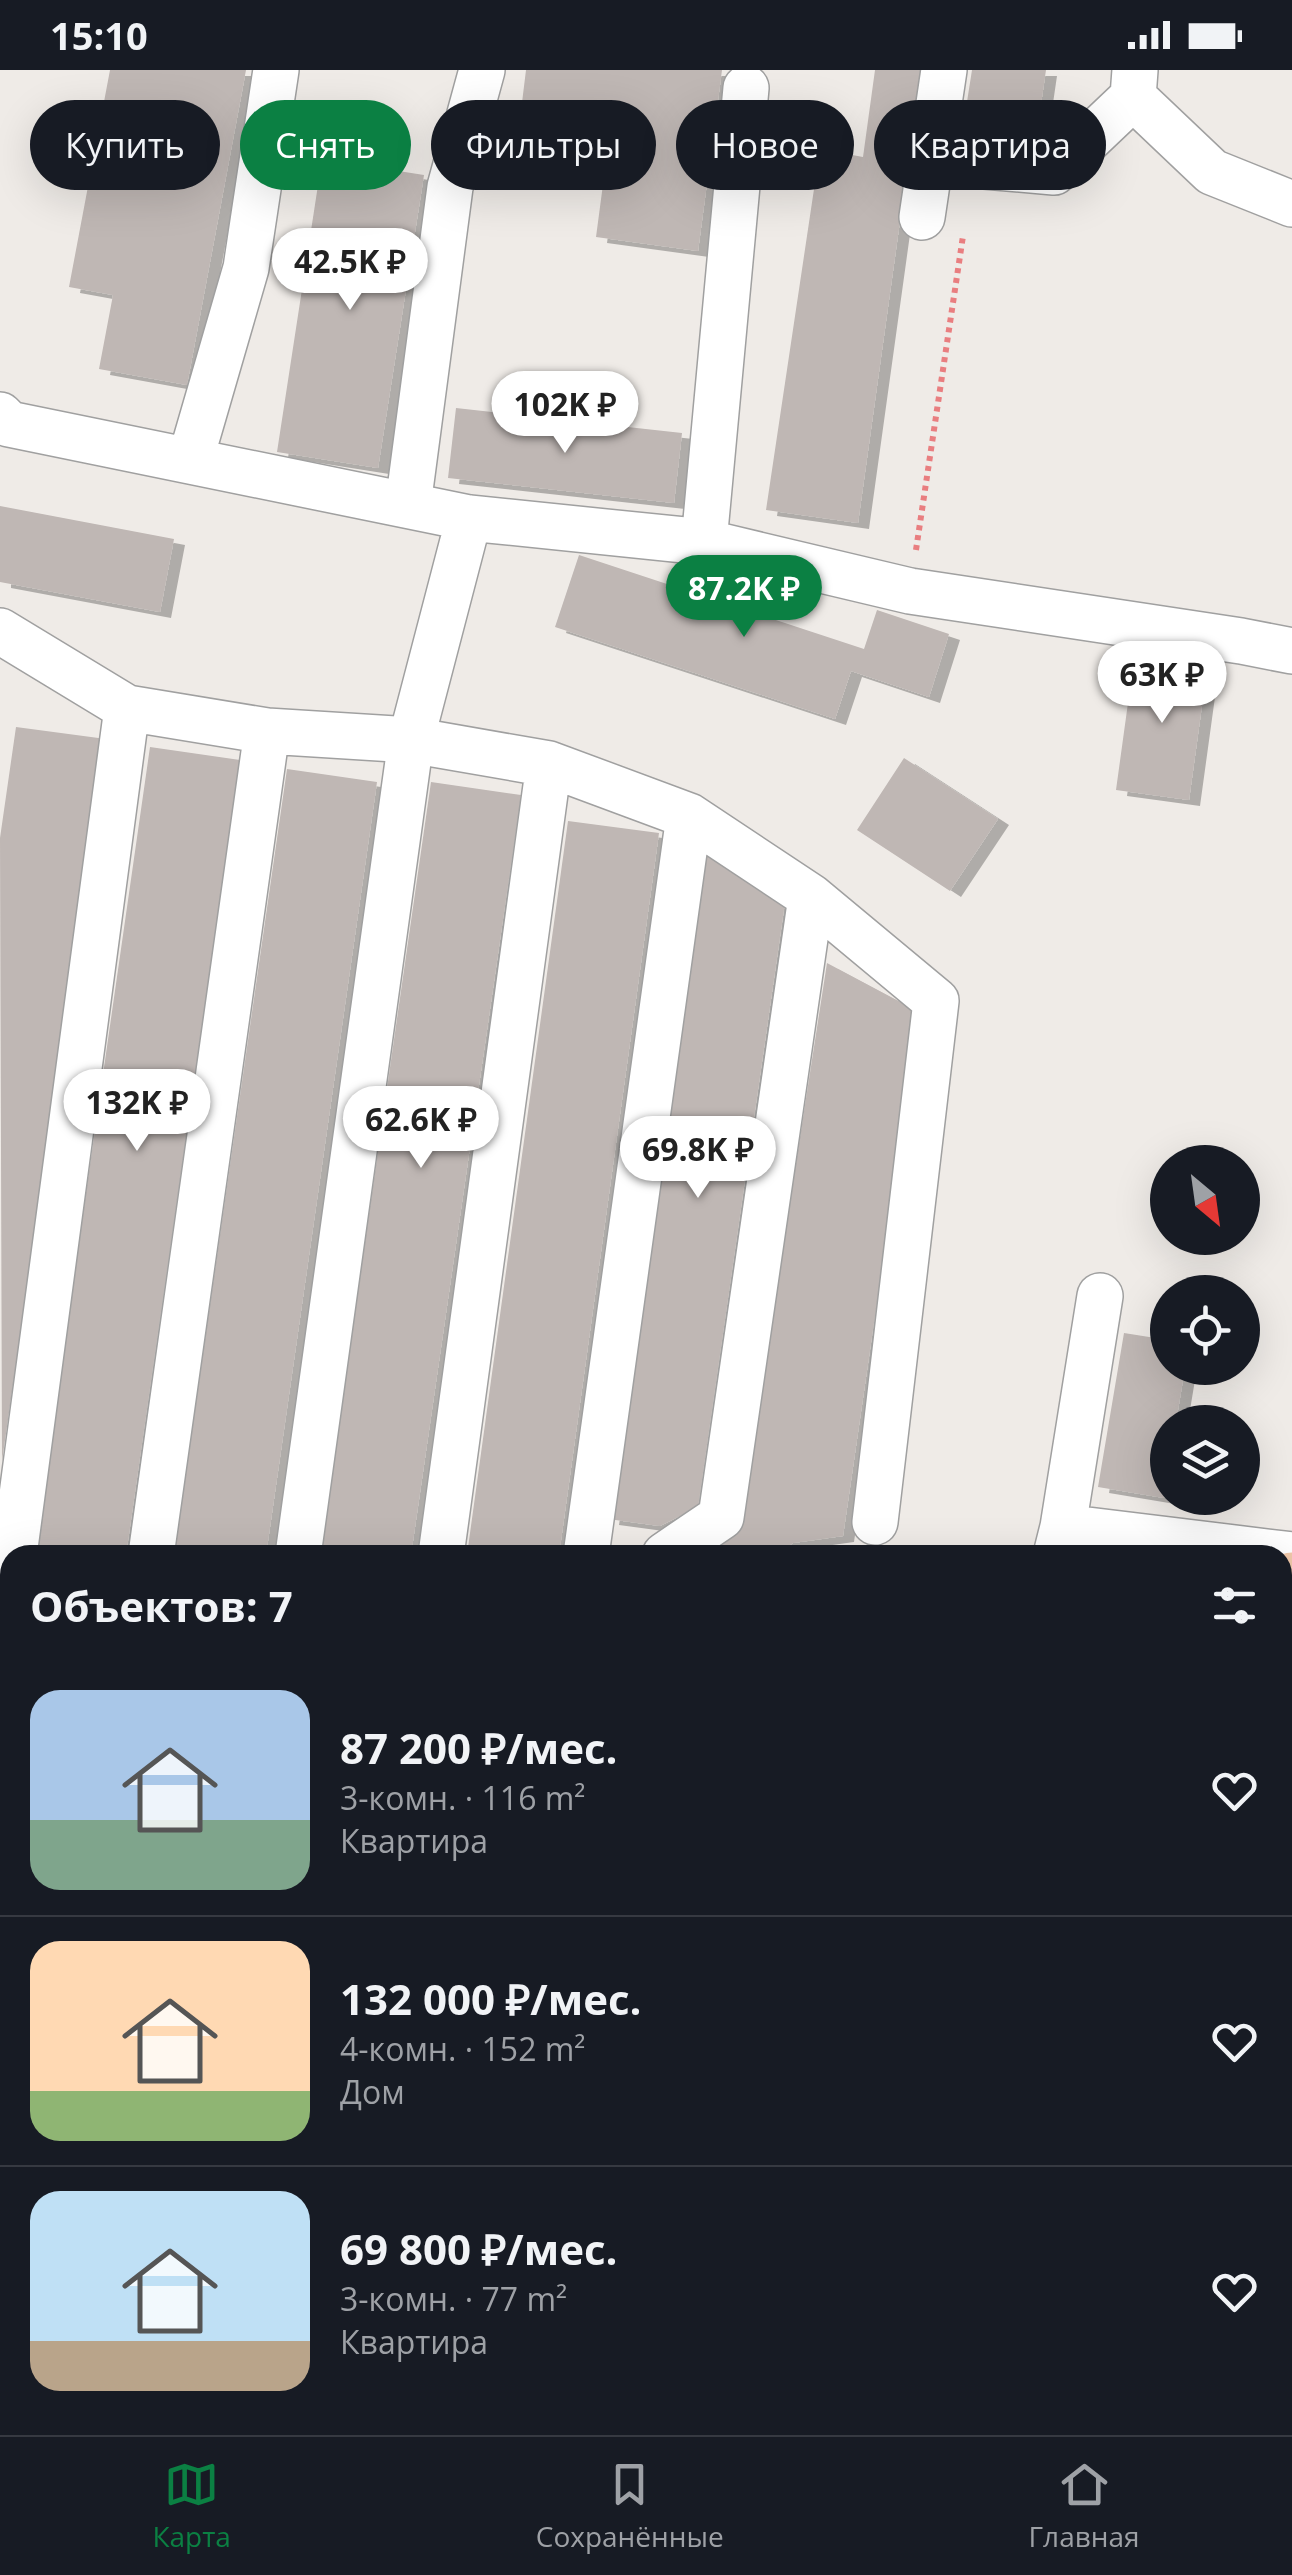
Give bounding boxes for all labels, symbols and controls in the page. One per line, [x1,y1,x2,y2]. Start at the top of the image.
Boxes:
text: 15:10 [50,9,148,61]
chip: Купить [30,100,220,190]
chip: Снять [240,100,411,190]
chip: Фильтры [431,100,656,190]
chip: Новое [676,100,854,190]
chip: Квартира [874,100,1106,190]
pin: 42.5K ₽ [258,228,442,313]
text: 42.5K ₽ [294,239,406,282]
pin: 102K ₽ [484,371,646,456]
text: 102K ₽ [513,382,617,425]
pin: 87.2K ₽ [652,555,836,640]
text: 87.2K ₽ [688,566,800,609]
pin: 63K ₽ [1092,641,1232,726]
text: 63K ₽ [1120,652,1204,695]
pin: 132K ₽ [56,1069,218,1154]
text: 132K ₽ [85,1080,189,1123]
pin: 62.6K ₽ [329,1086,513,1171]
text: 62.6K ₽ [365,1097,477,1140]
pin: 69.8K ₽ [606,1116,790,1201]
text: 69.8K ₽ [642,1127,754,1170]
north arrow [1150,1145,1260,1255]
map controls [1150,1145,1260,1515]
button: locate [1150,1275,1260,1385]
button: layers [1150,1405,1260,1515]
text: Объектов: 7 [30,1577,293,1634]
icon: filters [1207,1578,1262,1633]
text: 87 200 ₽/мес. [340,1719,618,1776]
icon: home [110,1730,230,1850]
icon: heart [1207,1763,1262,1818]
text: 3-комн. · 116 m² [340,1776,585,1819]
text: Квартира [340,1819,488,1862]
text: 132 000 ₽/мес. [340,1970,642,2027]
icon: home [110,1981,230,2101]
icon: heart [1207,2014,1262,2069]
text: 4-комн. · 152 m² [340,2027,585,2070]
text: Дом [340,2070,405,2113]
text: 69 800 ₽/мес. [340,2220,618,2277]
icon: home [110,2231,230,2351]
icon: heart [1207,2264,1262,2319]
text: 3-комн. · 77 m² [340,2277,567,2320]
text: Квартира [340,2320,488,2363]
tab: Карта [152,2457,231,2555]
tab: Сохранённые [536,2457,724,2555]
tab: Главная [1029,2457,1140,2555]

